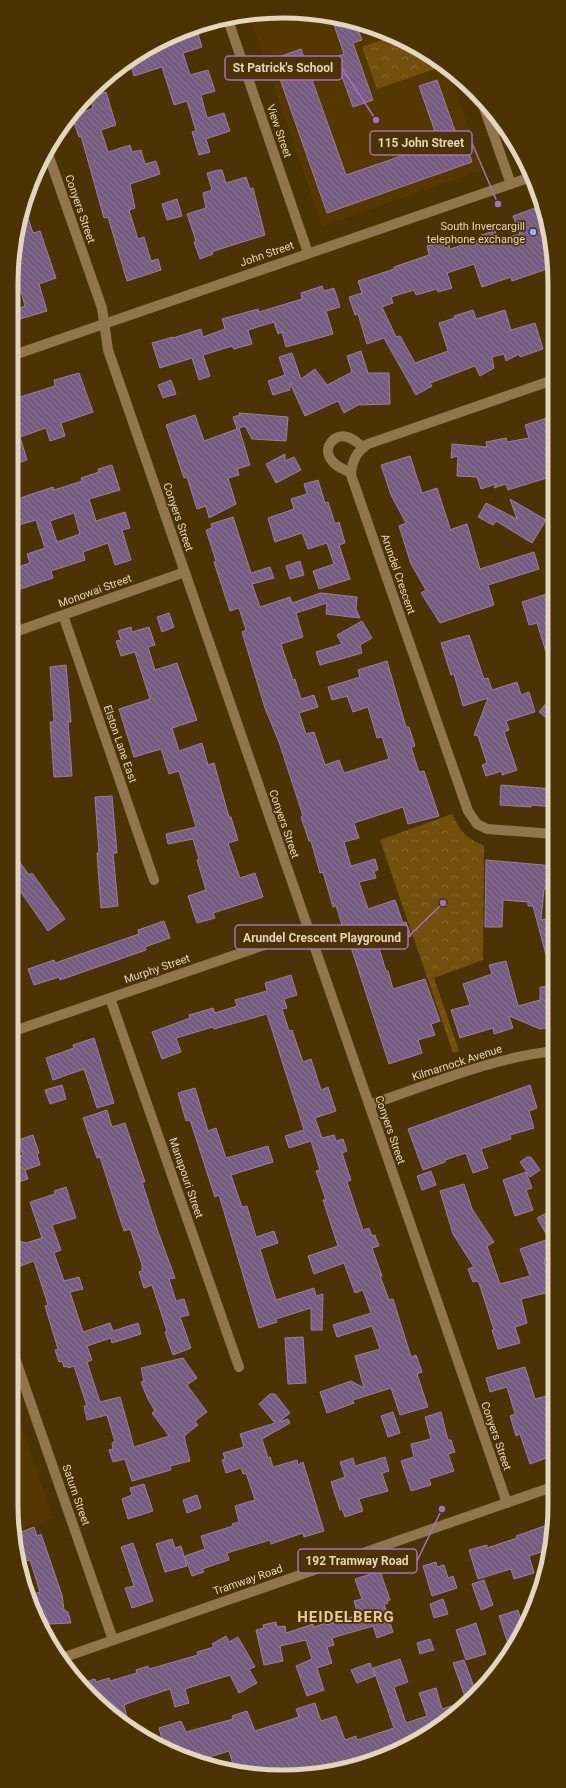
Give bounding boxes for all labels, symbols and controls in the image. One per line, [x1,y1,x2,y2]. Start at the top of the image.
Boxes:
callout: St Patrick's School [225,56,342,80]
text: St Patrick's School [233,61,333,75]
street label: View Street [264,103,294,160]
callout: 115 John Street [370,131,472,155]
text: 115 John Street [378,136,464,150]
street label: Conyers Street [62,173,98,245]
place label: South Invercargill telephone exchange [427,220,525,246]
marker: South Invercargill telephone exchange [528,227,538,237]
street label: John Street [238,239,296,269]
street label: Conyers Street [160,481,196,553]
street label: Arundel Crescent [378,532,418,616]
street label: Monowai Street [57,572,134,610]
street label: Elston Lane East [101,703,139,785]
street label: Conyers Street [266,788,302,860]
callout: Arundel Crescent Playground [235,925,408,949]
text: Arundel Crescent Playground [243,931,401,945]
street label: Murphy Street [122,952,192,986]
street label: Kilmarnock Avenue [410,1042,504,1084]
street label: Conyers Street [372,1094,408,1166]
street label: Manapouri Street [166,1136,206,1220]
street label: Conyers Street [478,1400,514,1472]
street label: Saturn Street [59,1463,93,1528]
callout: 192 Tramway Road [298,1549,417,1573]
text: 192 Tramway Road [305,1554,409,1568]
street label: Tramway Road [212,1562,284,1598]
district label: HEIDELBERG [297,1608,395,1626]

